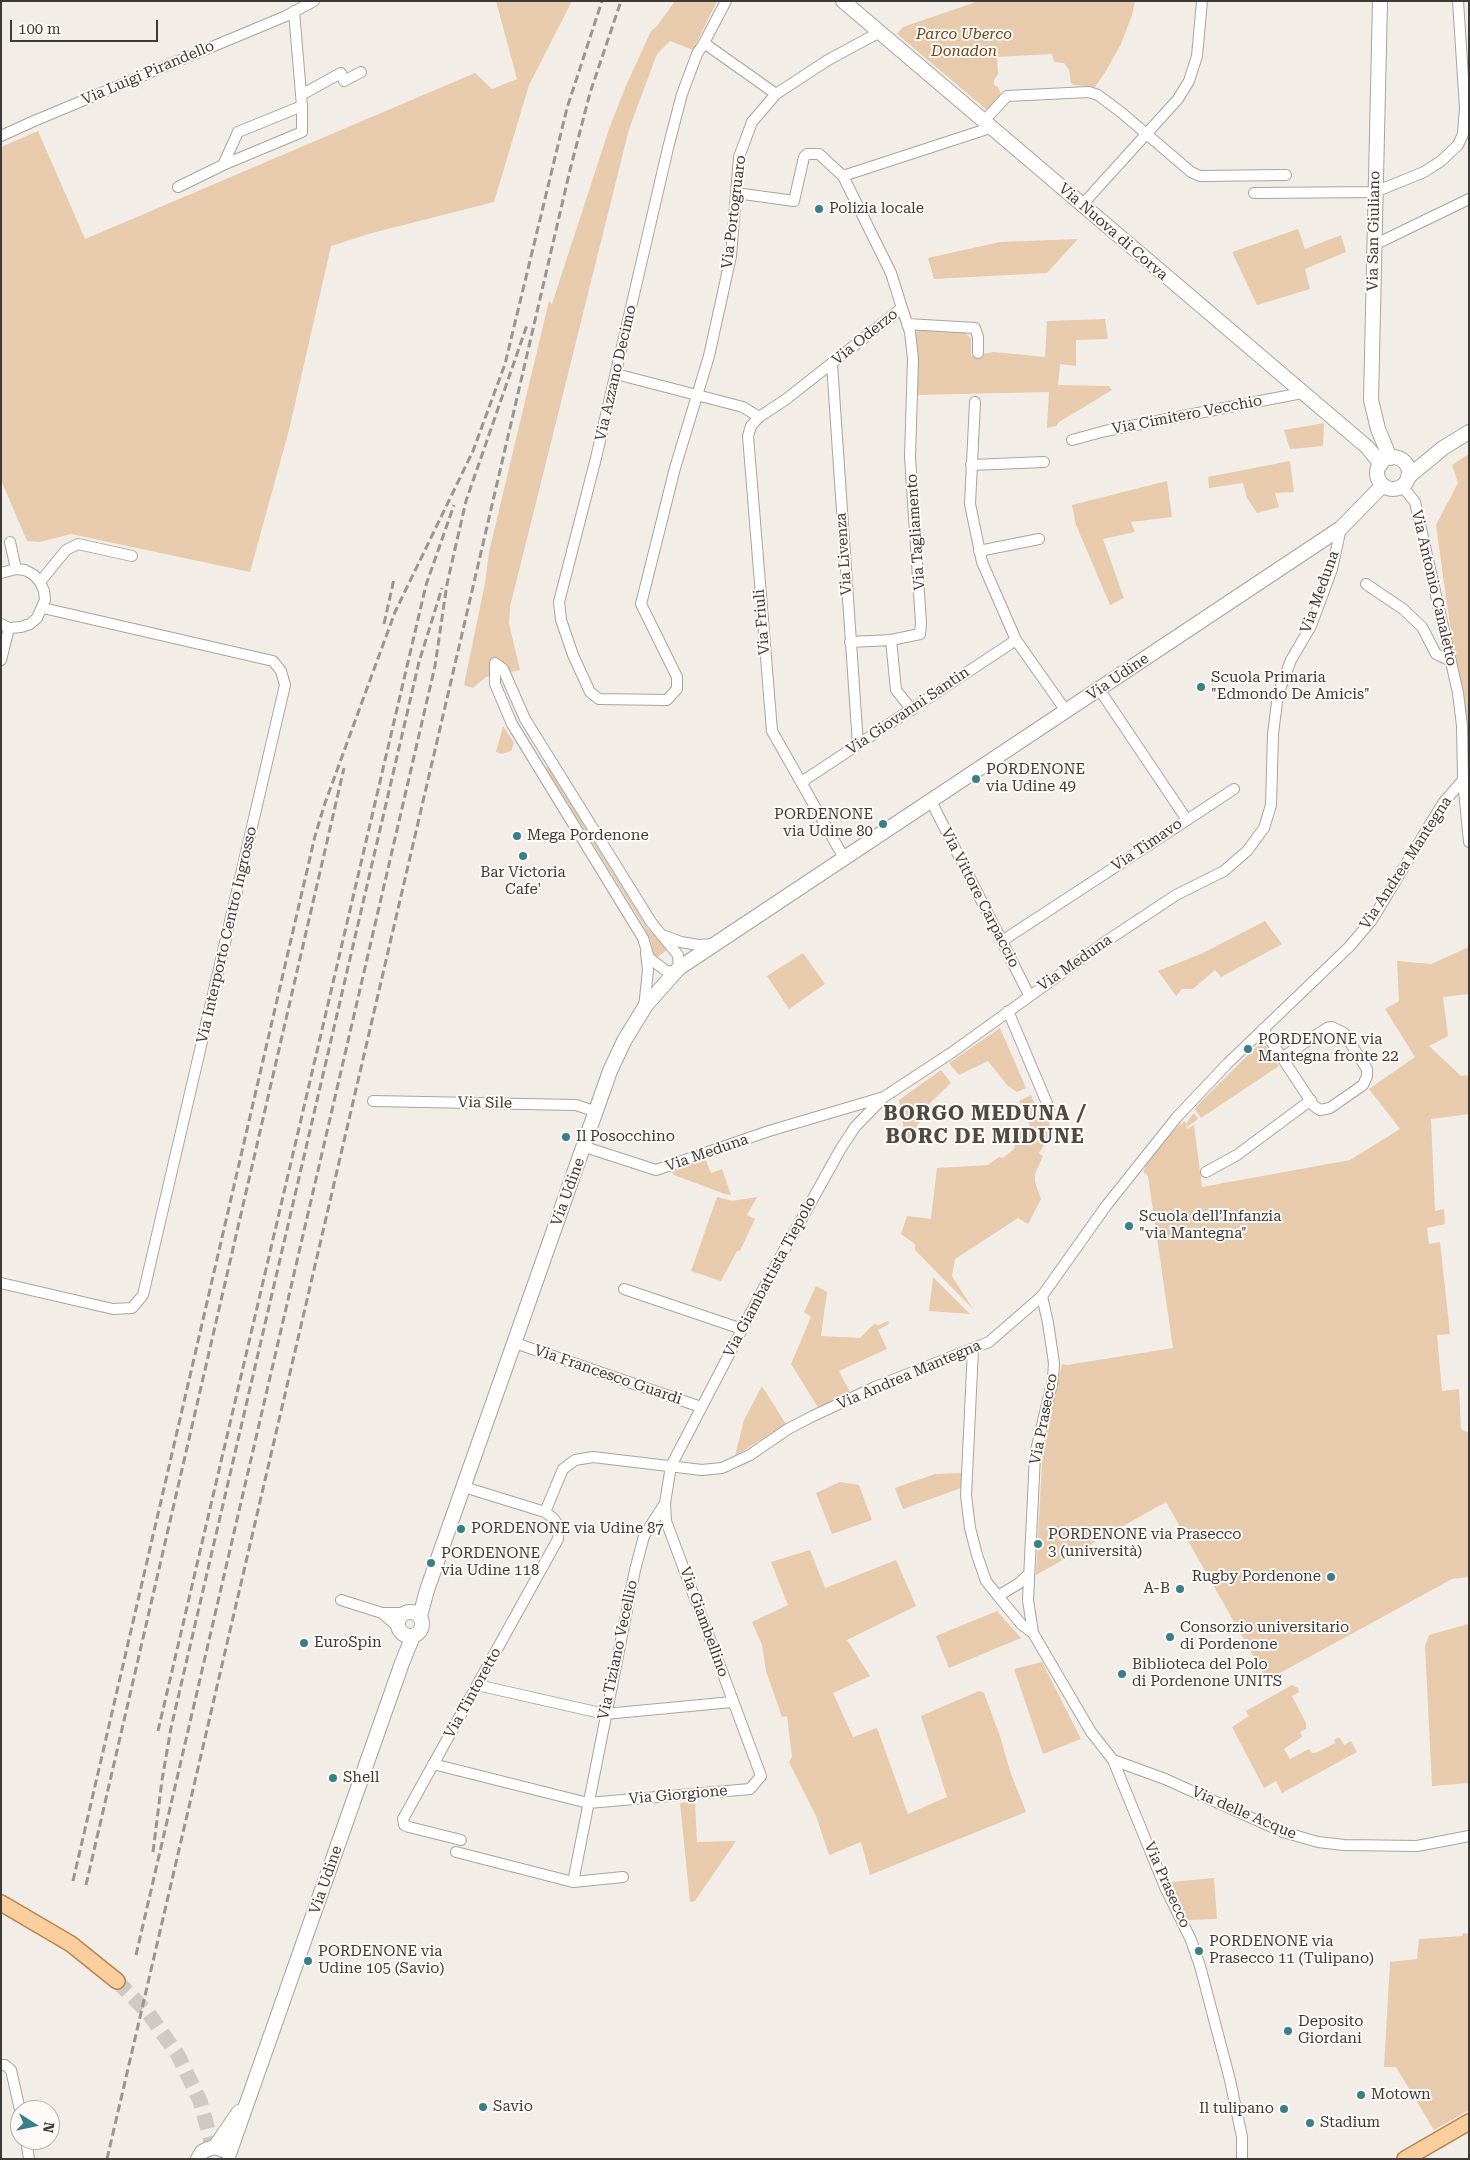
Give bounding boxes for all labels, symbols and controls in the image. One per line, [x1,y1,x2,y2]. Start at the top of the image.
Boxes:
scale bar [12,10,160,42]
text: 100 m [18,20,61,38]
park label: Parco Uberco Donadon [916,26,1012,61]
street label: Via Luigi Pirandello [79,37,217,109]
street label: Via Portogruaro [718,154,750,270]
street label: Via San Giuliano [1364,171,1384,291]
street label: Via Nuova di Corva [1055,180,1171,284]
place label: Polizia locale [829,200,924,218]
marker: Polizia locale [813,203,825,215]
street label: Via Azzano Decimo [592,303,640,443]
street label: Via Oderzo [828,305,902,369]
street label: Via Cimitero Vecchio [1110,392,1264,438]
street label: Via Tagliamento [903,473,929,591]
street label: Via Antonio Canaletto [1407,508,1461,668]
street label: Via Livenza [832,512,856,596]
street label: Via Meduna [1297,548,1343,636]
street label: Via Friuli [750,588,774,656]
street label: Via Udine [1084,650,1152,704]
street label: Via Giovanni Santin [843,663,973,759]
place label: Scuola Primaria "Edmondo De Amicis" [1211,669,1370,704]
marker: Scuola Primaria "Edmondo De Amicis" [1195,681,1207,693]
place label: PORDENONE via Udine 49 [986,761,1085,796]
marker: PORDENONE via Udine 49 [970,773,982,785]
street label: Via Andrea Mantegna [1356,793,1456,933]
place label: PORDENONE via Udine 80 [774,806,873,841]
street label: Via Timavo [1108,815,1186,875]
marker: PORDENONE via Udine 80 [877,818,889,830]
street label: Via Interporto Centro Ingrosso [193,825,261,1045]
street label: Via Vittore Carpaccio [937,825,1023,971]
place label: Mega Pordenone [527,827,649,845]
marker: Mega Pordenone [511,830,523,842]
marker: Bar Victoria Cafe' [517,850,529,862]
place label: Bar Victoria Cafe' [480,864,566,899]
street label: Via Meduna [1034,931,1116,995]
place label: PORDENONE via Mantegna fronte 22 [1258,1031,1399,1066]
marker: PORDENONE via Mantegna fronte 22 [1242,1043,1254,1055]
street label: Via Sile [458,1094,512,1112]
district label: BORGO MEDUNA / BORC DE MIDUNE [882,1102,1088,1149]
place label: Il Posocchino [576,1128,675,1146]
street label: Via Meduna [663,1130,751,1176]
marker: Il Posocchino [560,1131,572,1143]
street label: Via Udine [547,1156,589,1228]
street label: Via Giambattista Tiepolo [720,1194,820,1360]
place label: Scuola dell’Infanzia "via Mantegna" [1139,1208,1281,1243]
marker: Scuola dell’Infanzia "via Mantegna" [1123,1220,1135,1232]
street label: Via Andrea Mantegna [834,1336,984,1414]
street label: Via Francesco Guardi [532,1341,684,1409]
street label: Via Prasecco [1026,1372,1062,1466]
place label: PORDENONE via Udine 87 [471,1520,664,1538]
marker: PORDENONE via Udine 87 [455,1523,467,1535]
place label: PORDENONE via Prasecco 3 (università) [1048,1526,1241,1561]
marker: PORDENONE via Prasecco 3 (università) [1032,1538,1044,1550]
place label: PORDENONE via Udine 118 [441,1545,540,1580]
marker: PORDENONE via Udine 118 [425,1557,437,1569]
street label: Via Giambellino [676,1564,732,1680]
place label: Rugby Pordenone [1192,1568,1321,1586]
marker: Rugby Pordenone [1325,1571,1337,1583]
street label: Via Tiziano Vecellio [594,1579,642,1721]
place label: A-B [1143,1580,1170,1598]
marker: A-B [1174,1583,1186,1595]
place label: Consorzio universitario di Pordenone [1180,1619,1349,1654]
marker: Consorzio universitario di Pordenone [1164,1631,1176,1643]
place label: EuroSpin [314,1634,382,1652]
marker: EuroSpin [298,1637,310,1649]
street label: Via Tintoretto [441,1644,505,1742]
place label: Biblioteca del Polo di Pordenone UNITS [1132,1656,1282,1691]
marker: Biblioteca del Polo di Pordenone UNITS [1116,1668,1128,1680]
place label: Shell [343,1769,379,1787]
marker: Shell [327,1772,339,1784]
street label: Via Giorgione [628,1782,728,1808]
street label: Via delle Acque [1189,1783,1299,1843]
street label: Via Prasecco [1140,1839,1194,1931]
street label: Via Udine [306,1843,346,1917]
place label: PORDENONE via Prasecco 11 (Tulipano) [1209,1933,1374,1968]
place label: PORDENONE via Udine 105 (Savio) [318,1943,444,1978]
marker: PORDENONE via Prasecco 11 (Tulipano) [1193,1945,1205,1957]
marker: PORDENONE via Udine 105 (Savio) [302,1955,314,1967]
place label: Deposito Giordani [1298,2013,1363,2048]
marker: Deposito Giordani [1282,2025,1294,2037]
place label: Motown [1371,2086,1431,2104]
marker: Motown [1355,2089,1367,2101]
place label: Savio [493,2098,533,2116]
north arrow [10,2100,60,2150]
place label: Il tulipano [1199,2100,1274,2118]
marker: Savio [477,2101,489,2113]
marker: Il tulipano [1278,2103,1290,2115]
place label: Stadium [1320,2114,1380,2132]
marker: Stadium [1304,2117,1316,2129]
text: N [40,2121,58,2134]

